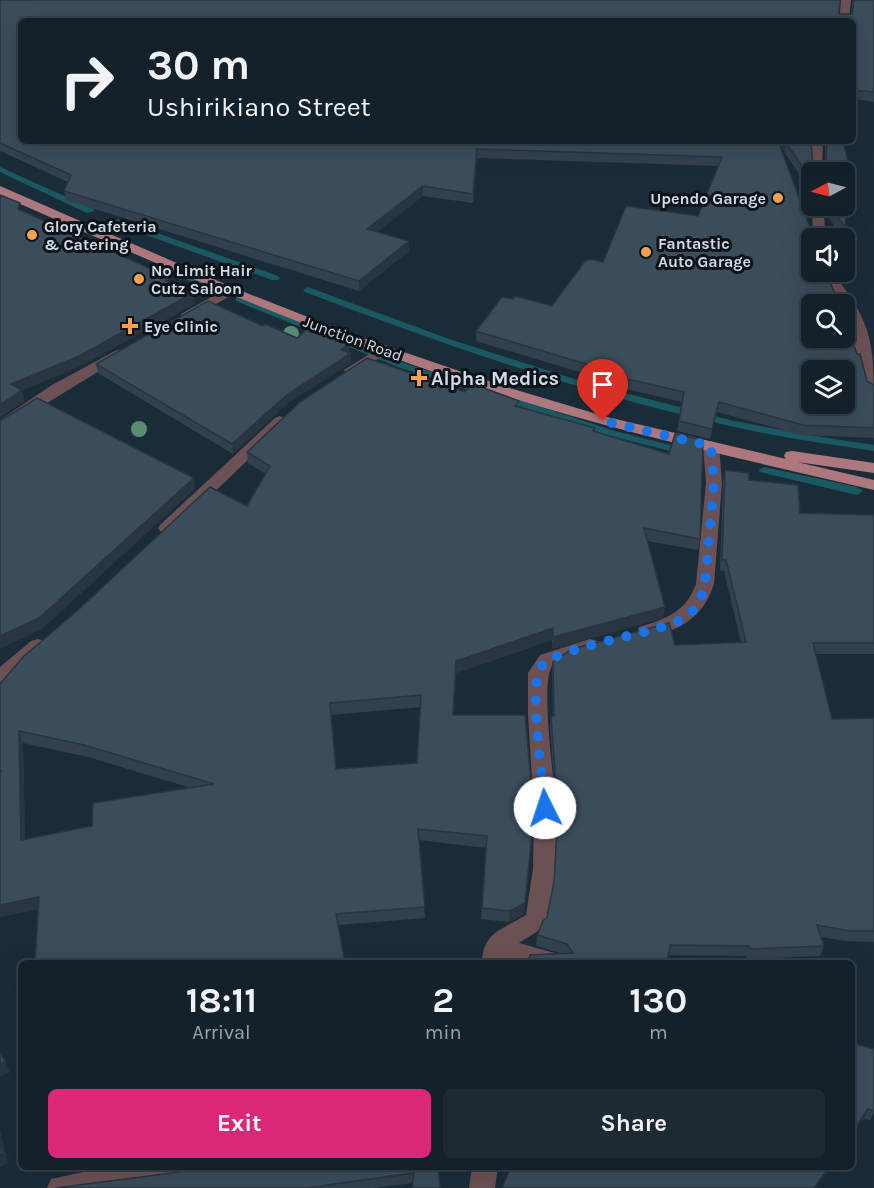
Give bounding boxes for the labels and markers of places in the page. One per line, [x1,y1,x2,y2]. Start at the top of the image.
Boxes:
place label: Upendo Garage [650,189,766,208]
marker: Upendo Garage [771,191,785,205]
place label: Glory Cafeteria & Catering [44,217,157,254]
marker: Glory Cafeteria & Catering [25,228,39,242]
place label: Fantastic Auto Garage [658,234,751,271]
marker: Fantastic Auto Garage [639,245,653,259]
place label: No Limit Hair Cutz Saloon [151,261,252,298]
marker: No Limit Hair Cutz Saloon [132,272,146,286]
marker: Eye Clinic [121,317,139,335]
place label: Eye Clinic [144,317,218,336]
pin [577,359,628,421]
place label: Alpha Medics [431,367,559,390]
marker: Alpha Medics [412,371,426,385]

